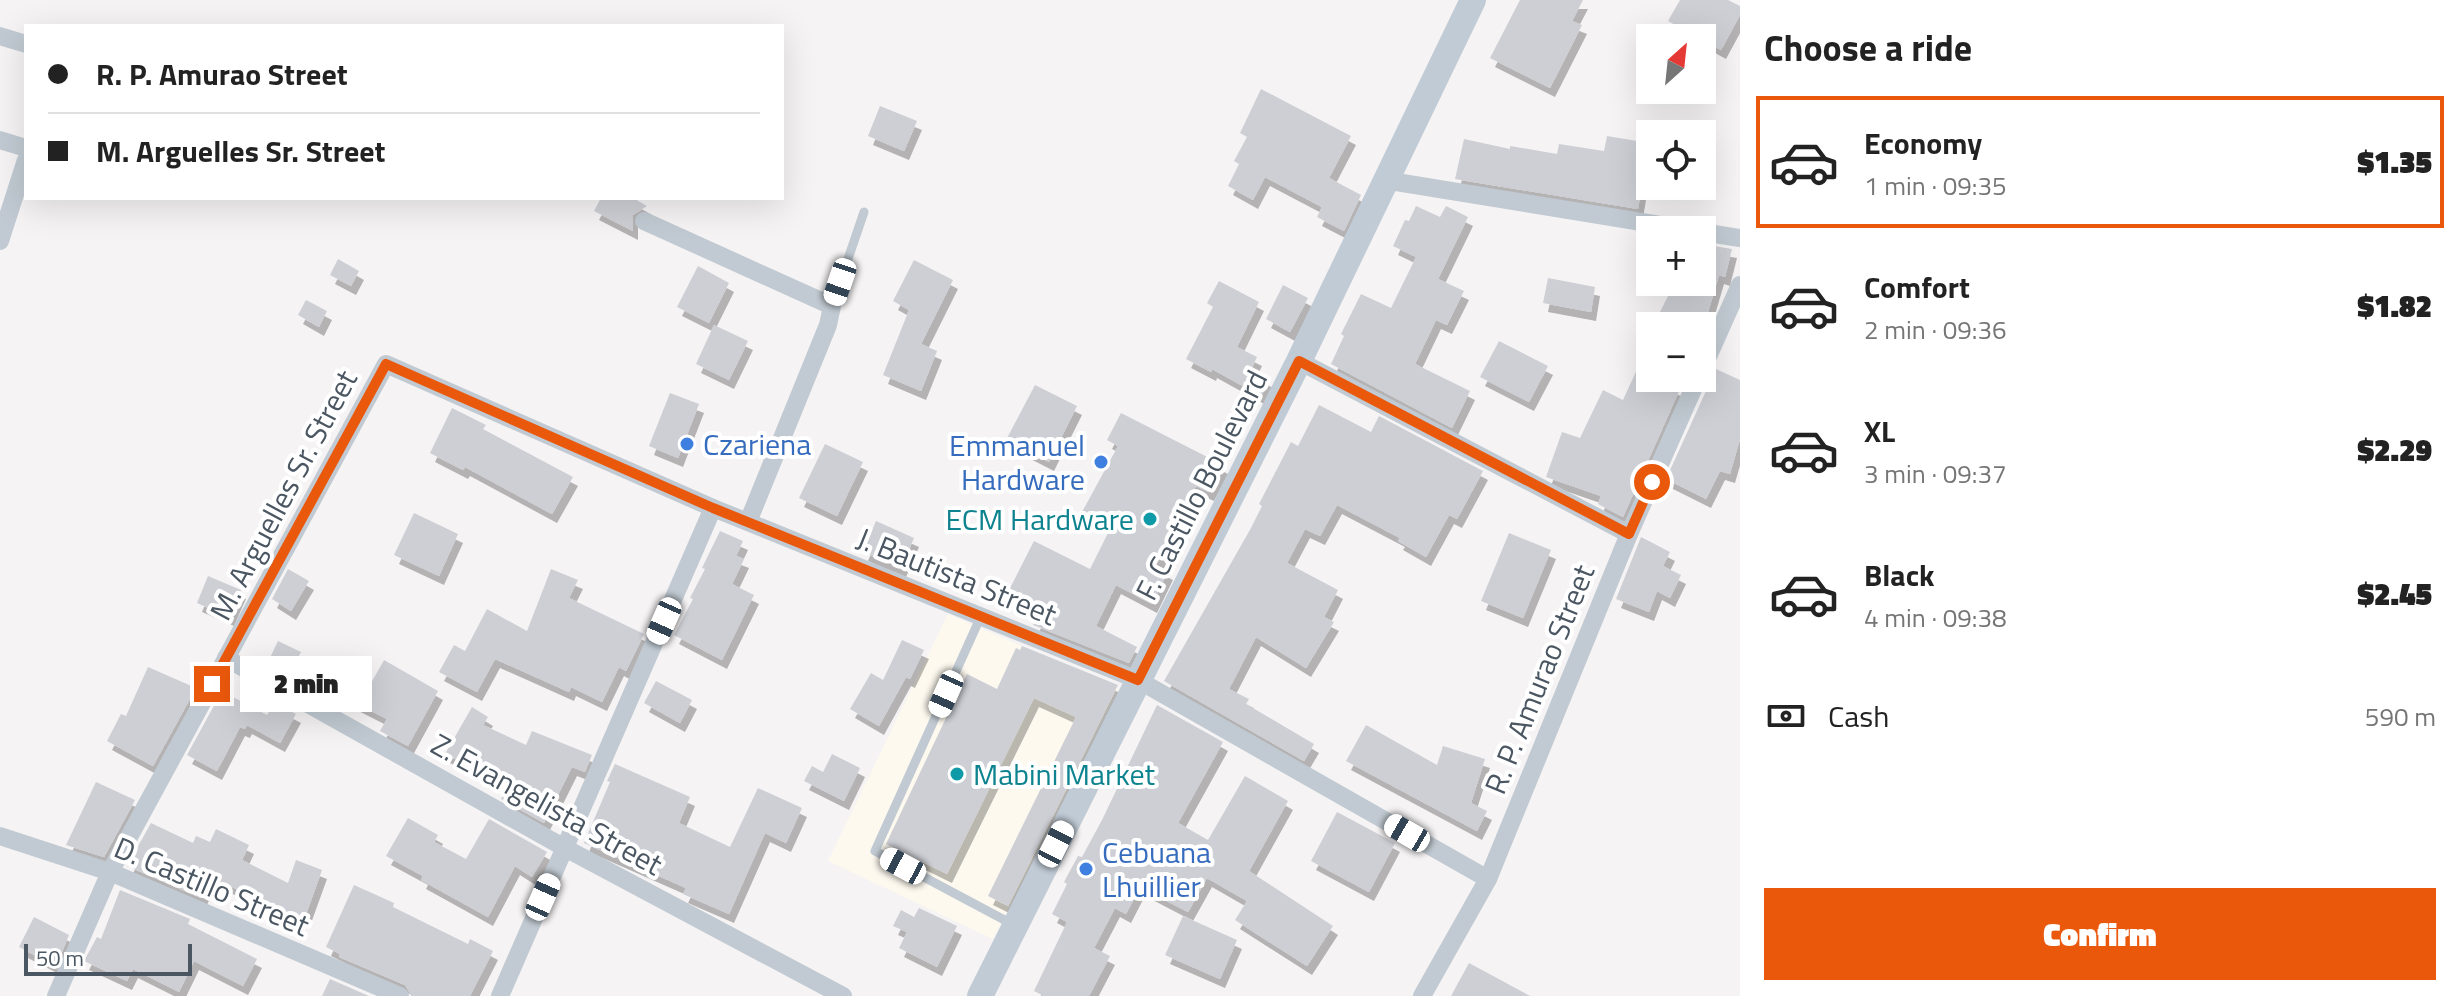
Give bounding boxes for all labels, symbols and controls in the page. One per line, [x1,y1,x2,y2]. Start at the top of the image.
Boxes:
text: Choose a ride [1764,20,1972,75]
north arrow [1636,24,1716,104]
map controls [1636,24,1716,392]
text: R. P. Amurao Street [96,51,348,97]
button: locate [1636,120,1716,200]
text: Economy [1864,120,1982,166]
icon: car [1768,126,1840,198]
text: M. Arguelles Sr. Street [96,128,385,174]
text: $1.35 [2358,139,2432,185]
text: 1 min · 09:35 [1864,166,2007,205]
button: + [1636,216,1716,296]
car [821,255,859,309]
text: Comfort [1864,264,1970,310]
icon: car [1768,270,1840,342]
text: $1.82 [2358,283,2432,329]
text: 2 min · 09:36 [1864,310,2007,349]
button: − [1636,312,1716,392]
street label: M. Arguelles Sr. Street [197,361,369,628]
street label: F. Castillo Boulevard [1123,362,1279,608]
text: XL [1864,408,1895,454]
icon: car [1768,414,1840,486]
place label: Czariena [703,421,811,467]
place label: Emmanuel Hardware [949,422,1085,502]
text: $2.29 [2358,427,2432,473]
marker: Czariena [678,435,696,453]
marker: Emmanuel Hardware [1092,453,1110,471]
text: 3 min · 09:37 [1864,454,2007,493]
route start [1634,464,1670,500]
place label: ECM Hardware [945,496,1134,542]
marker: ECM Hardware [1141,510,1159,528]
street label: J. Bautista Street [850,515,1064,637]
text: Black [1864,552,1935,598]
street label: R. P. Amurao Street [1472,557,1606,801]
icon: car [1768,558,1840,630]
text: $2.45 [2358,571,2432,617]
car [643,594,685,648]
text: 4 min · 09:38 [1864,598,2007,637]
callout: 2 min [240,656,372,712]
text: 2 min [274,664,338,703]
route end [194,666,230,702]
car [925,667,967,721]
text: Cash [1828,693,1889,739]
icon: cash [1764,694,1808,738]
text: 590 m [2365,697,2436,736]
street label: Z. Evangelista Street [423,721,672,887]
place label: Mabini Market [973,751,1156,797]
marker: Mabini Market [948,765,966,783]
car [1380,811,1434,855]
car [1034,817,1078,871]
street label: D. Castillo Street [107,824,317,948]
place label: Cebuana Lhuillier [1102,829,1211,909]
car [876,844,930,888]
marker: Cebuana Lhuillier [1077,860,1095,878]
car [522,870,564,924]
button: Confirm [1764,888,2436,980]
scale bar [24,940,192,976]
text: 50 m [36,941,84,975]

